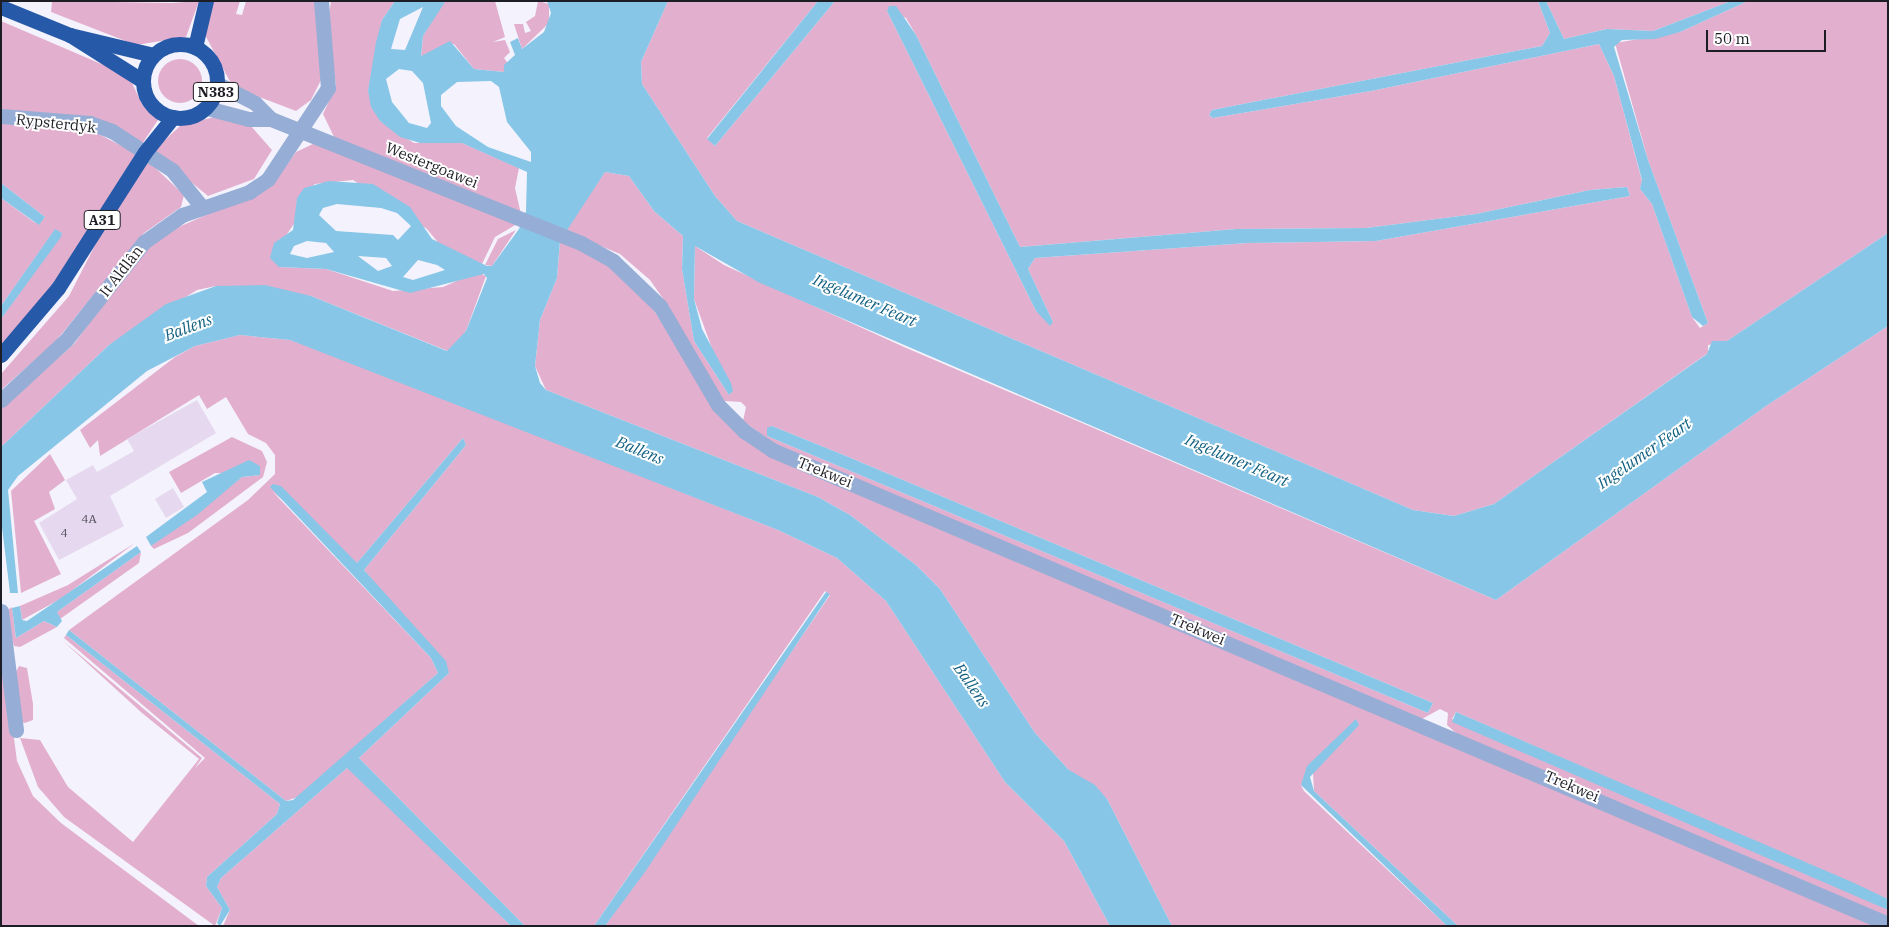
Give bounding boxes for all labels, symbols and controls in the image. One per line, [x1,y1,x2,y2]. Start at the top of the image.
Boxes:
scale bar [1709,20,1829,52]
text: 50 m [1714,29,1750,48]
road number: N383 [192,80,240,104]
street label: Rypsterdyk [15,110,97,136]
street label: Westergoawei [383,138,481,192]
road number: A31 [83,208,121,232]
street label: It Aldlân [95,242,147,300]
water label: Ingelumer Feart [811,270,919,330]
water label: Ballens [161,309,215,345]
water label: Ingelumer Feart [1593,414,1695,492]
water label: Ingelumer Feart [1183,430,1291,490]
water label: Ballens [613,432,667,468]
street label: Trekwei [795,453,855,491]
house number: 4A [81,512,97,526]
house number: 4 [60,526,68,540]
street label: Trekwei [1168,610,1228,648]
water label: Ballens [950,659,994,711]
street label: Trekwei [1542,767,1602,805]

